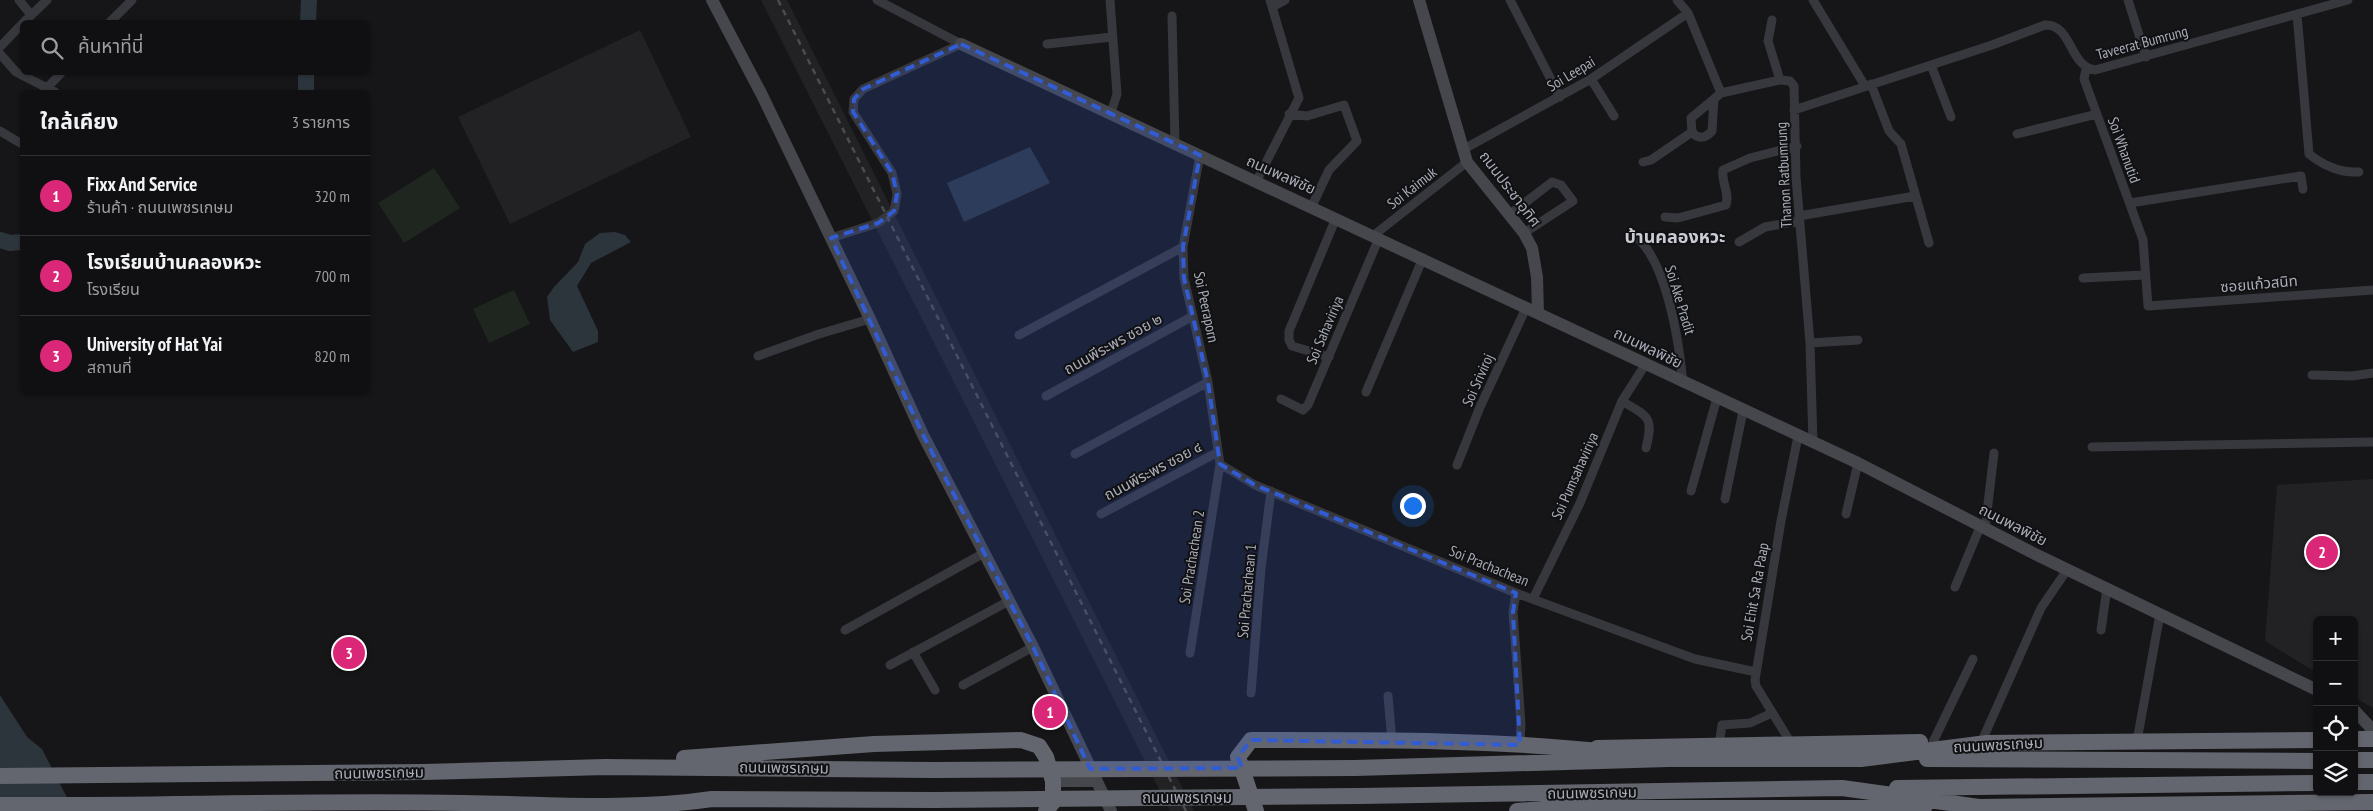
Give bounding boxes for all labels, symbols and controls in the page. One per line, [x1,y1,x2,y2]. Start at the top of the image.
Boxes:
search box [20,20,370,75]
street label: Taveerat Bumrung [2094,21,2190,64]
icon: search [38,34,66,62]
text: ค้นหาที่นี่ [78,34,143,58]
street label: Soi Leepai [1543,52,1598,95]
text: ใกล้เคียง [40,108,118,135]
text: 3 รายการ [292,112,350,132]
street label: Soi Whanutid [2104,114,2145,185]
street label: Thanon Ratbumrung [1771,122,1796,228]
street label: ถนนประชาอุทิศ [1476,147,1545,231]
street label: ถนนพลพิชัย [1244,151,1319,198]
street label: Soi Kaimuk [1383,162,1440,213]
text: Fixx And Service [87,172,197,196]
text: 1 [52,186,60,206]
text: 320 m [315,186,350,206]
text: ร้านค้า · ถนนเพชรเกษม [87,197,233,217]
district label: บ้านคลองหวะ [1624,225,1726,248]
text: โรงเรียนบ้านคลองหวะ [87,250,261,274]
street label: Soi Ake Pradit [1661,263,1700,337]
text: 2 [52,266,60,286]
text: 700 m [315,266,350,286]
street label: Soi Peeraporn [1190,270,1223,344]
street label: ซอยแก้วสนิท [2219,271,2298,296]
text: โรงเรียน [87,279,140,299]
street label: Soi Sahaviriya [1302,293,1347,367]
street label: ถนนพีระพร ซอย ๒ [1060,309,1165,378]
street label: ถนนพลพิชัย [1611,323,1686,372]
text: University of Hat Yai [87,332,222,356]
text: 3 [52,346,60,366]
text: 820 m [315,346,350,366]
street label: Soi Sriviroj [1457,350,1498,409]
text: สถานที่ [87,357,132,377]
street label: Soi Pumsahaviriya [1547,429,1602,522]
street label: ถนนพีระพร ซอย ๔ [1100,437,1205,504]
your location [1400,493,1426,519]
street label: ถนนพลพิชัย [1976,499,2051,550]
street label: Soi Prachachean 2 [1175,509,1208,605]
pin: 2 [2306,533,2338,571]
street label: Soi Prachachean [1446,541,1532,590]
street label: Soi Ehit Sa Ra Paap [1736,541,1773,643]
street label: Soi Prachachean 1 [1233,543,1260,639]
map controls [2313,616,2358,796]
button: + [2313,616,2358,661]
pin: 3 [333,634,365,672]
button: − [2313,661,2358,706]
pin: 1 [1034,693,1066,731]
button: locate [2313,706,2358,751]
street label: ถนนเพชรเกษม [1953,733,2043,756]
button: layers [2313,751,2358,796]
street label: ถนนเพชรเกษม [739,757,829,778]
street label: ถนนเพชรเกษม [334,762,424,783]
street label: ถนนเพชรเกษม [1547,782,1637,803]
street label: ถนนเพชรเกษม [1142,788,1232,807]

